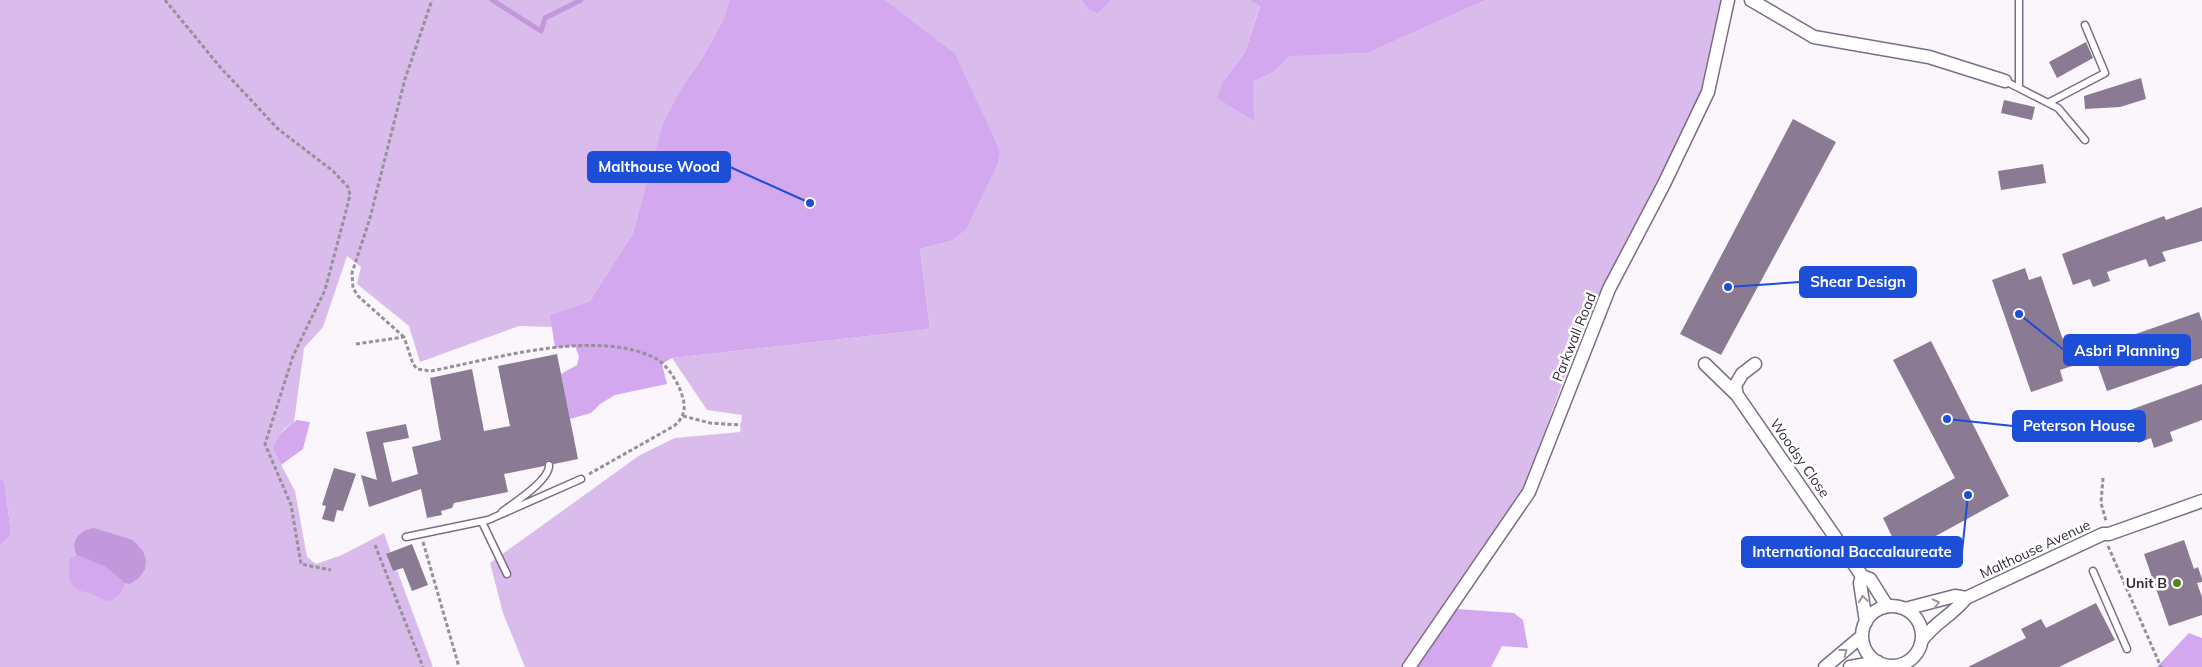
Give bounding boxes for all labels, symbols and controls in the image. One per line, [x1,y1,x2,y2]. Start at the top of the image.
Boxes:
callout: Malthouse Wood [588,152,730,182]
text: Malthouse Wood [598,157,720,176]
callout: Shear Design [1800,267,1916,297]
text: Shear Design [1810,272,1906,291]
street label: Parkwall Road [1548,290,1600,384]
callout: Asbri Planning [2064,335,2190,365]
text: Asbri Planning [2074,341,2180,360]
callout: Peterson House [2013,411,2145,441]
street label: Woodsy Close [1766,415,1834,501]
text: Peterson House [2023,416,2135,435]
street label: Malthouse Avenue [1977,516,2093,582]
callout: International Baccalaureate [1742,537,1962,567]
text: International Baccalaureate [1752,542,1952,561]
place label: Unit B [2126,574,2167,592]
marker: Unit B [2171,577,2183,589]
one-way arrow [1858,595,1868,603]
one-way arrow [1931,598,1940,609]
one-way arrow [1838,650,1847,658]

